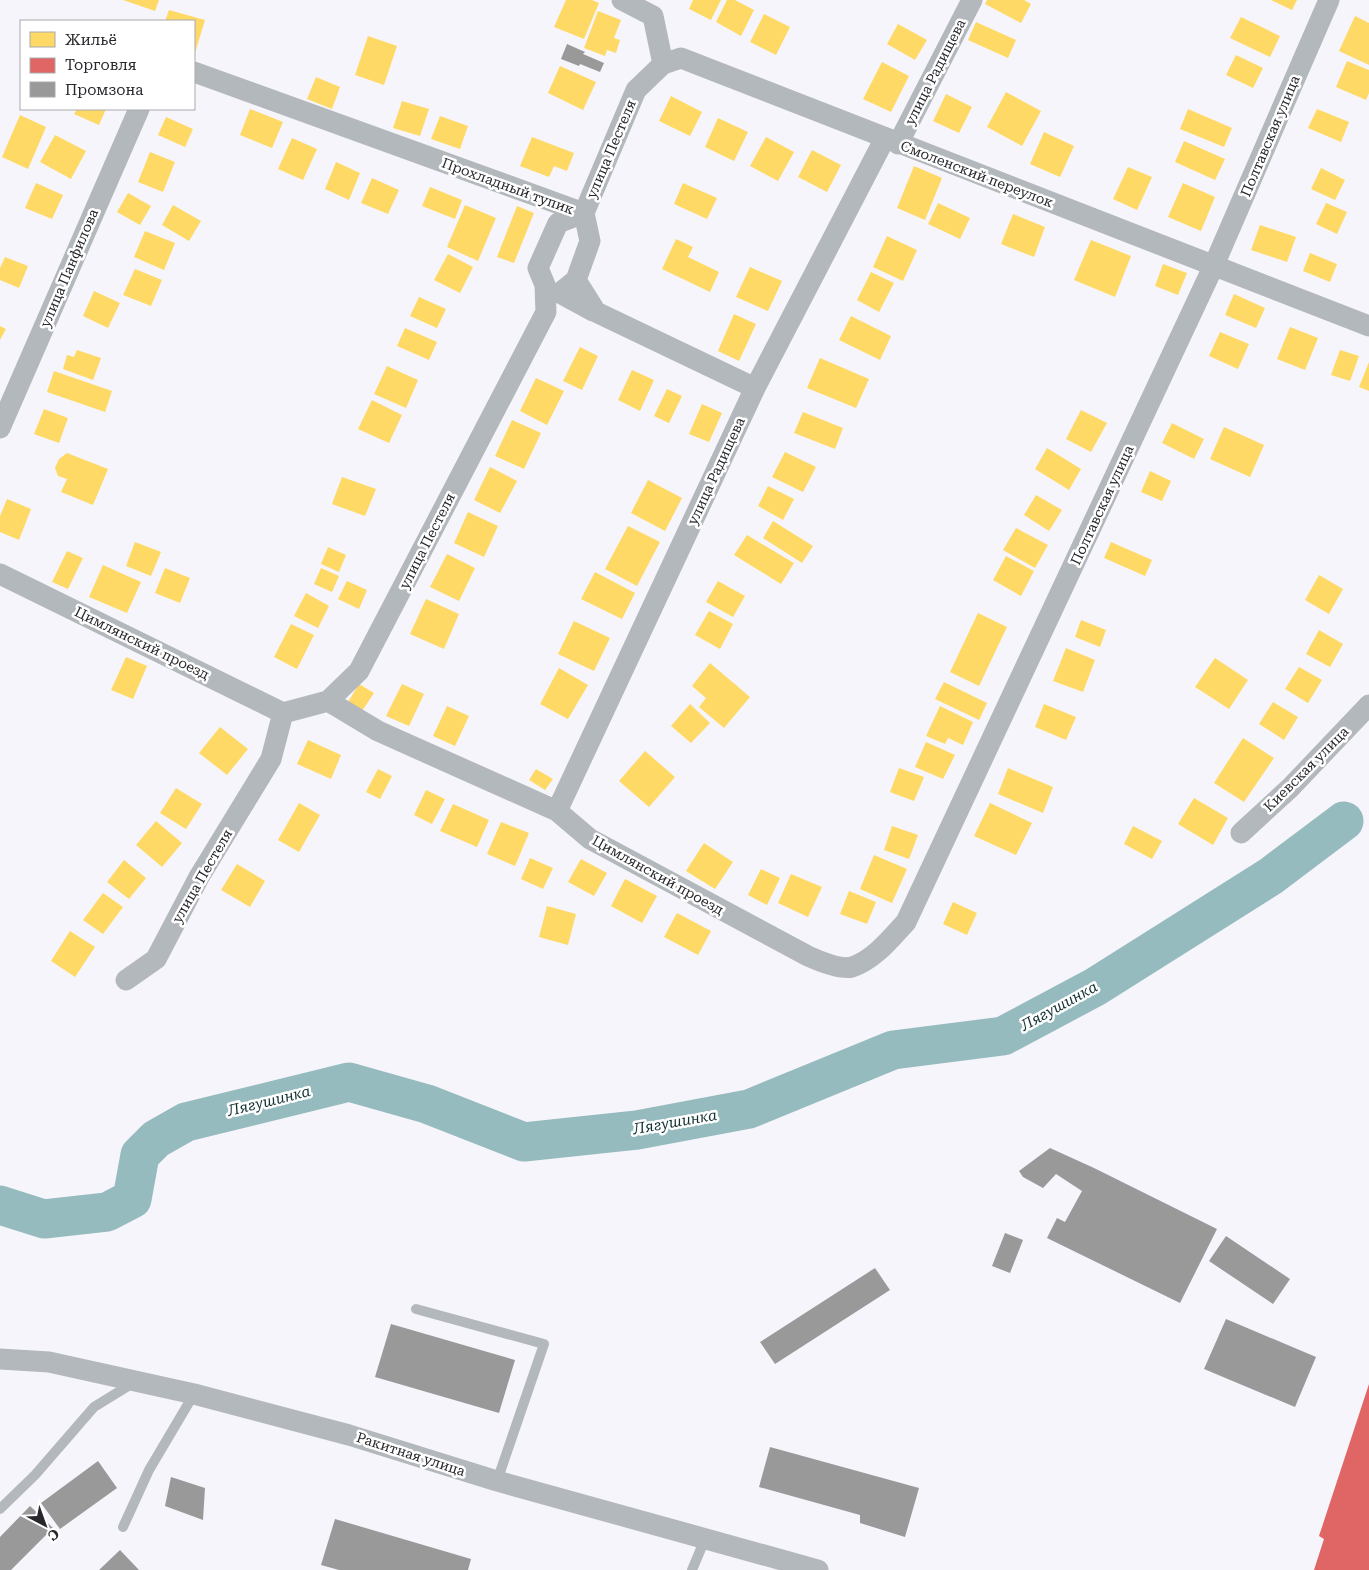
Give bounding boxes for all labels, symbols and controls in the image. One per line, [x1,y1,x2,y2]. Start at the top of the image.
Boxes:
street label: улица Радищева [901,16,969,128]
legend [20,20,195,110]
text: Жильё [65,31,117,49]
text: Торговля [65,56,136,74]
street label: Полтавская улица [1237,73,1303,199]
text: Промзона [65,81,143,99]
street label: улица Пестеля [583,97,639,201]
street label: Смоленский переулок [898,137,1056,211]
street label: Прохладный тупик [440,155,577,217]
street label: улица Панфилова [37,206,101,330]
street label: улица Радищева [684,414,748,527]
street label: Полтавская улица [1067,442,1137,567]
street label: улица Пестеля [396,490,458,592]
street label: Цимлянский проезд [72,603,212,683]
street label: Киевская улица [1260,723,1352,815]
street label: улица Пестеля [169,826,235,926]
street label: Цимлянский проезд [589,832,727,918]
water label: Лягушинка [1017,978,1100,1035]
water label: Лягушинка [225,1082,312,1120]
water label: Лягушинка [631,1106,718,1138]
street label: Ракитная улица [355,1429,468,1479]
north arrow [20,1500,70,1550]
text: С [44,1526,62,1544]

